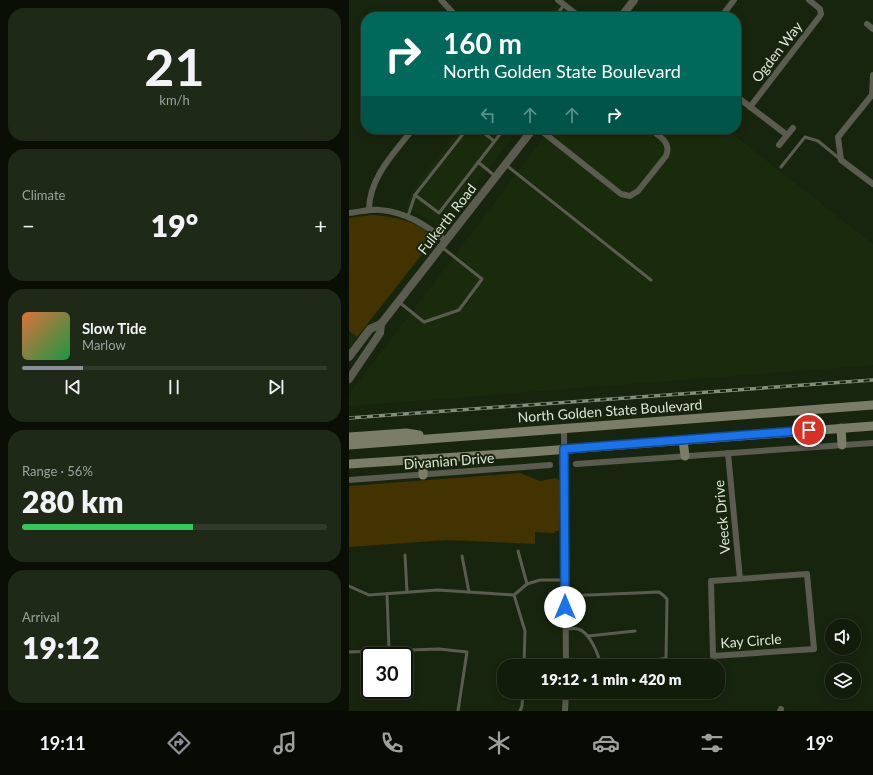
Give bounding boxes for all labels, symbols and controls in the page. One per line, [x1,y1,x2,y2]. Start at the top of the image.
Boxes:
street label: Ogden Way [748,17,806,85]
text: 160 m [443,26,522,60]
icon: right [377,28,429,80]
text: 21 [144,35,205,97]
text: North Golden State Boulevard [443,60,681,82]
text: km/h [159,92,190,108]
icon: left [477,104,499,126]
icon: ahead [519,104,541,126]
icon: ahead [561,104,583,126]
icon: right [603,104,625,126]
street label: Fulkerth Road [414,180,480,257]
text: Climate [22,187,65,203]
text: 19° [151,207,198,243]
text: − [22,212,35,239]
text: + [314,212,327,239]
text: Slow Tide [82,319,147,337]
text: Marlow [82,337,126,353]
icon: previous [62,376,84,398]
icon: pause [163,376,185,398]
icon: next [265,376,287,398]
street label: North Golden State Boulevard [517,396,703,425]
pin [792,413,826,447]
icon: arrive [798,419,820,441]
street label: Divanian Drive [403,449,495,472]
text: Range · 56% [22,463,93,479]
street label: Veeck Drive [710,479,733,555]
text: 280 km [22,483,123,519]
position arrow [544,586,586,628]
text: Arrival [22,609,59,625]
map controls [825,619,861,699]
button: sound [825,619,861,655]
text: 19:12 [22,629,100,665]
street label: Kay Circle [720,630,782,651]
speed limit sign: 30 [361,647,413,699]
button: layers [825,663,861,699]
text: 19:12 · 1 min · 420 m [540,670,682,688]
icon: directions [165,729,193,757]
icon: music [271,729,299,757]
icon: phone [378,729,406,757]
icon: climate [485,729,513,757]
icon: car [592,729,620,757]
icon: filters [698,729,726,757]
text: 19:11 [39,732,86,754]
text: 19° [805,732,834,754]

